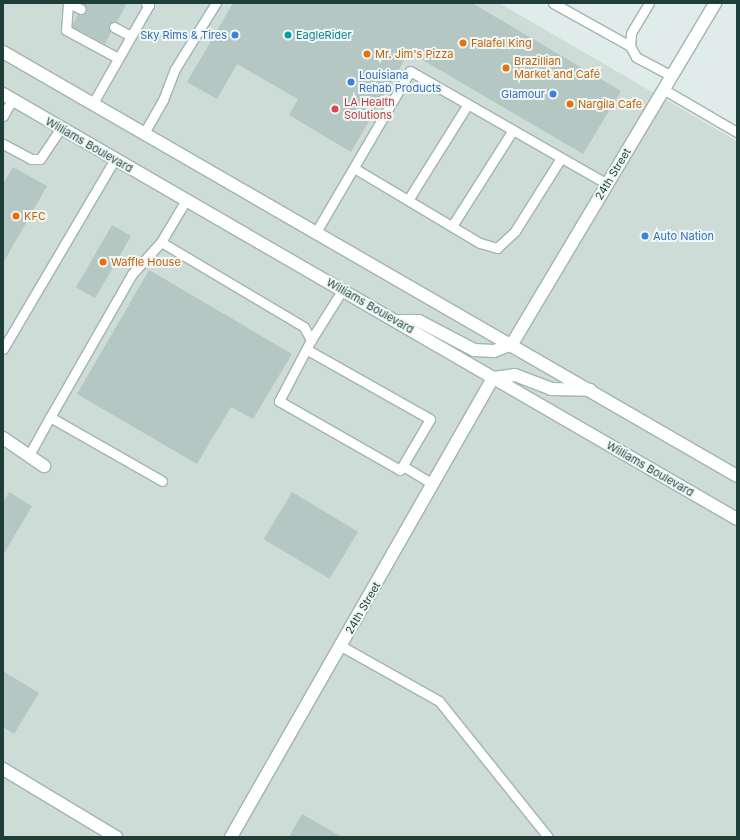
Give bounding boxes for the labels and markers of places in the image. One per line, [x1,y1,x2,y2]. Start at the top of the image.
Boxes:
place label: Sky Rims & Tires [140,28,227,42]
place label: EagleRider [296,28,352,42]
marker: Sky Rims & Tires [230,30,240,40]
marker: EagleRider [283,30,293,40]
place label: Falafel King [471,36,532,50]
marker: Falafel King [458,38,468,48]
place label: Mr. Jim's Pizza [375,47,453,61]
marker: Mr. Jim's Pizza [362,49,372,59]
place label: Brazillian Market and Café [514,55,600,81]
marker: Brazillian Market and Café [501,63,511,73]
place label: Louisiana Rehab Products [359,69,441,95]
marker: Louisiana Rehab Products [346,77,356,87]
place label: Glamour [501,87,545,101]
marker: Glamour [548,89,558,99]
place label: LA Health Solutions [344,96,395,122]
place label: Nargila Cafe [578,97,642,111]
marker: Nargila Cafe [565,99,575,109]
marker: LA Health Solutions [329,103,341,115]
place label: KFC [24,209,46,223]
marker: KFC [11,211,21,221]
place label: Auto Nation [653,229,714,243]
marker: Auto Nation [640,231,650,241]
place label: Waffle House [111,255,181,269]
marker: Waffle House [98,257,108,267]

